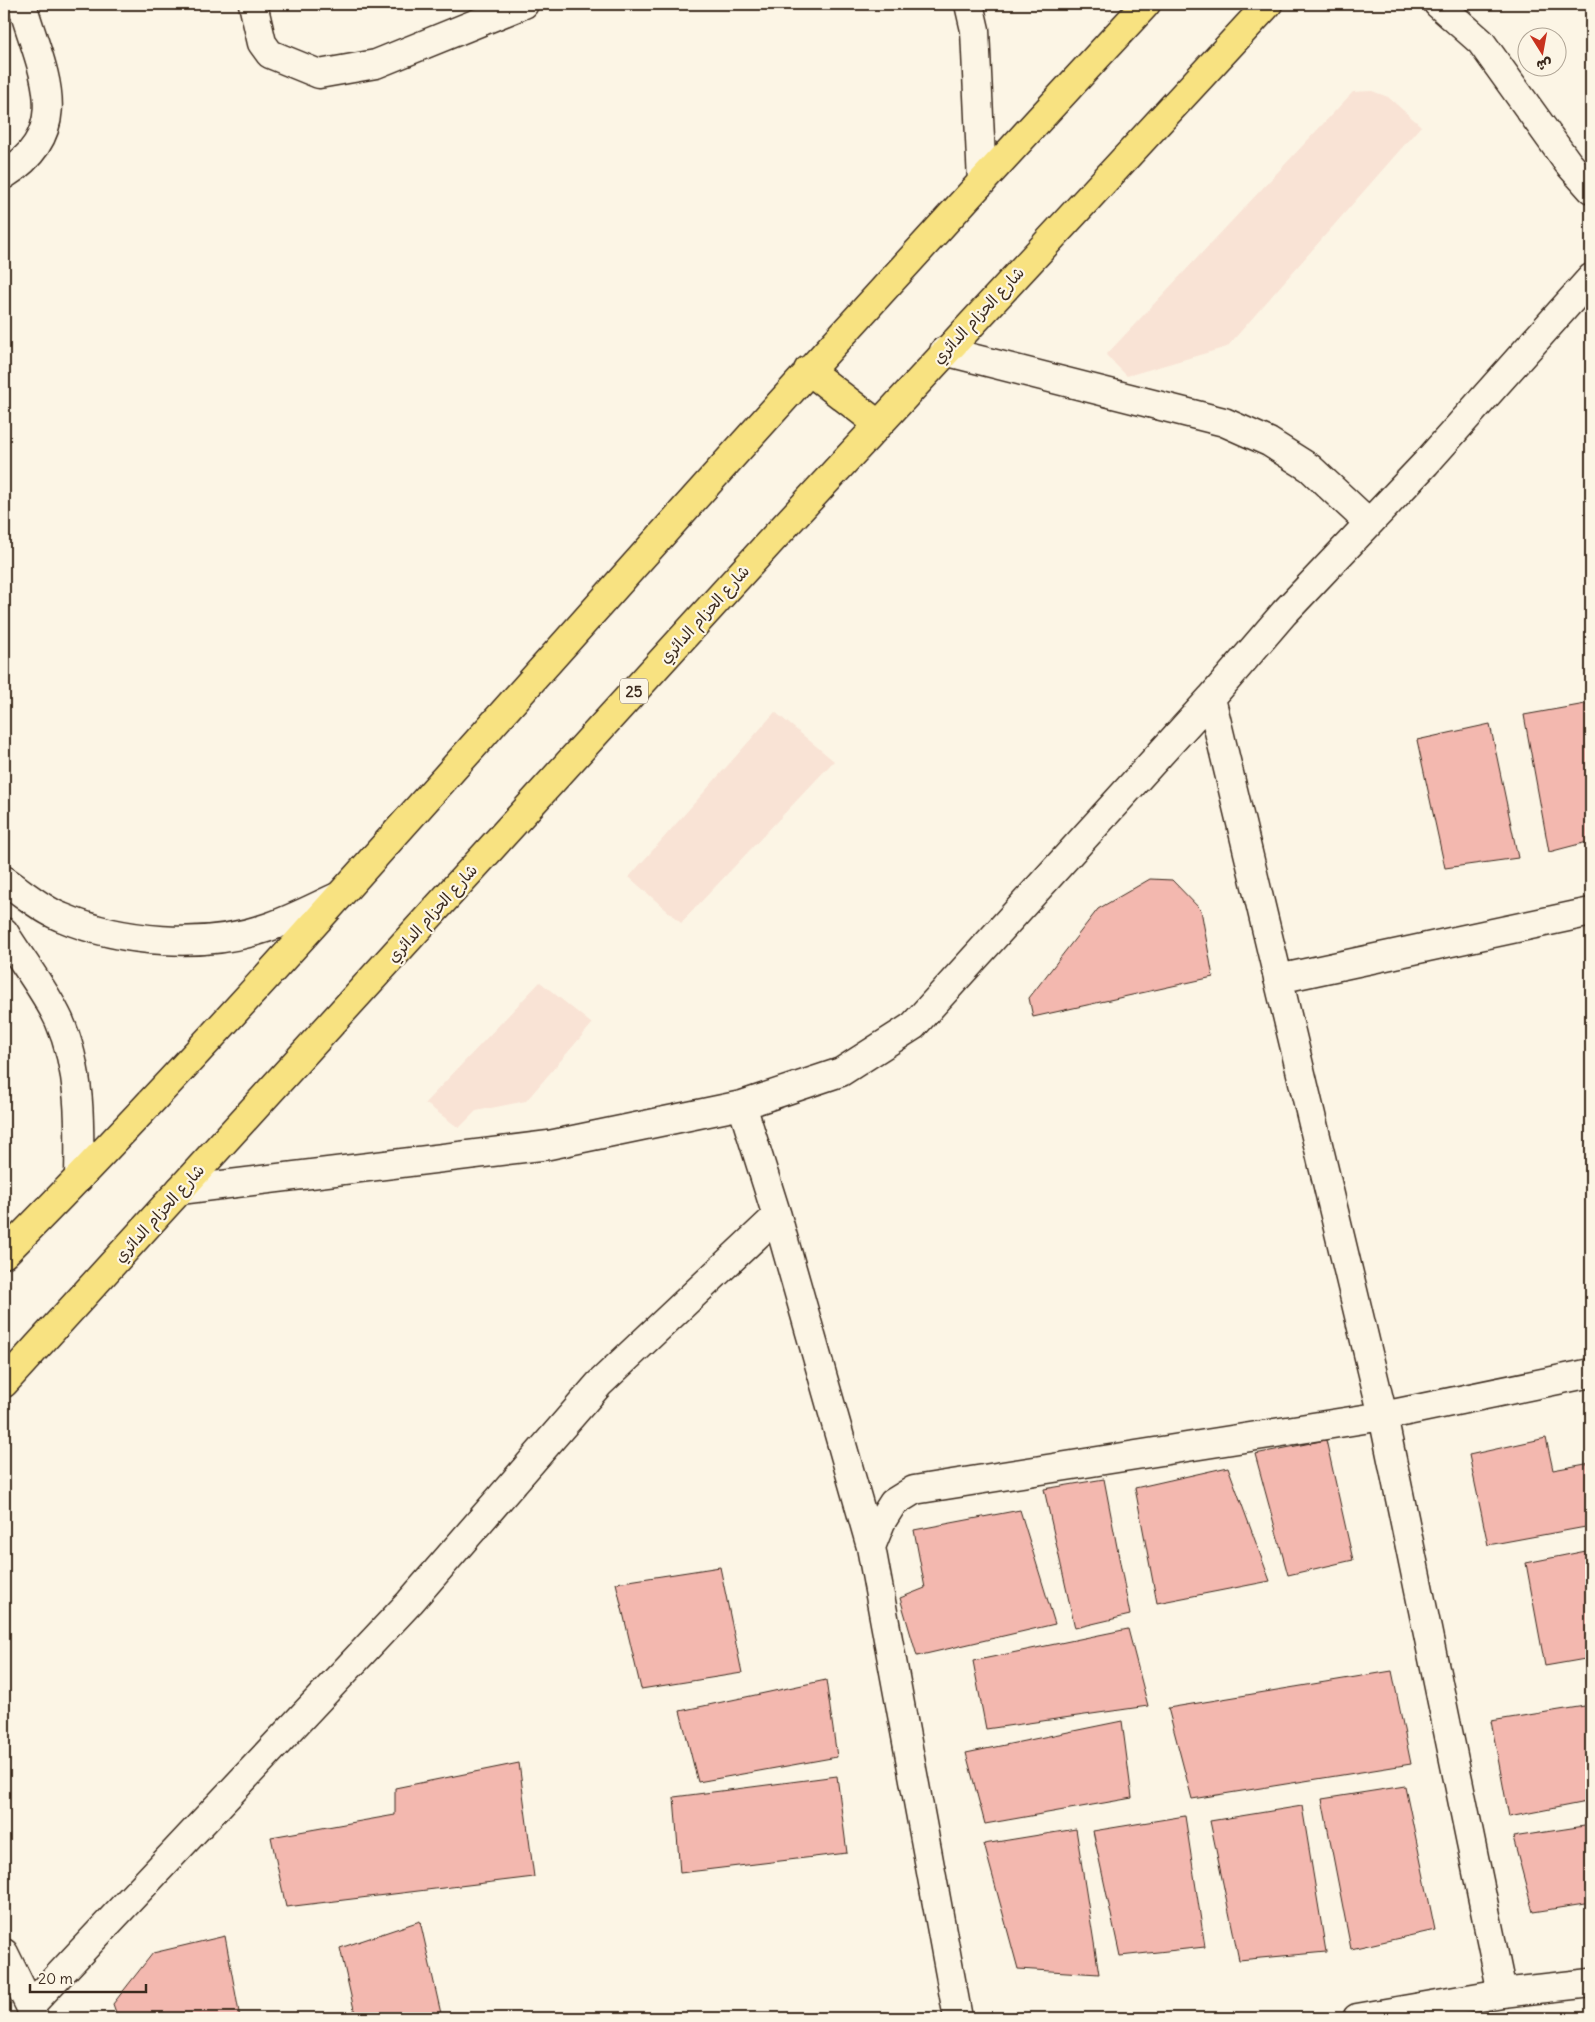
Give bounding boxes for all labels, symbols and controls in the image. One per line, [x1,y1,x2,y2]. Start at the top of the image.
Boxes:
north arrow [1518,28,1568,78]
text: ش [1535,54,1554,75]
street label: شارع الحزام الدائري [928,262,1030,370]
street label: شارع الحزام الدائري [655,561,756,669]
road number: 25 [620,678,648,704]
street label: شارع الحزام الدائري [383,860,484,968]
street label: شارع الحزام الدائري [110,1160,211,1268]
scale bar [30,1962,146,1994]
text: 20 m [38,1969,73,1988]

